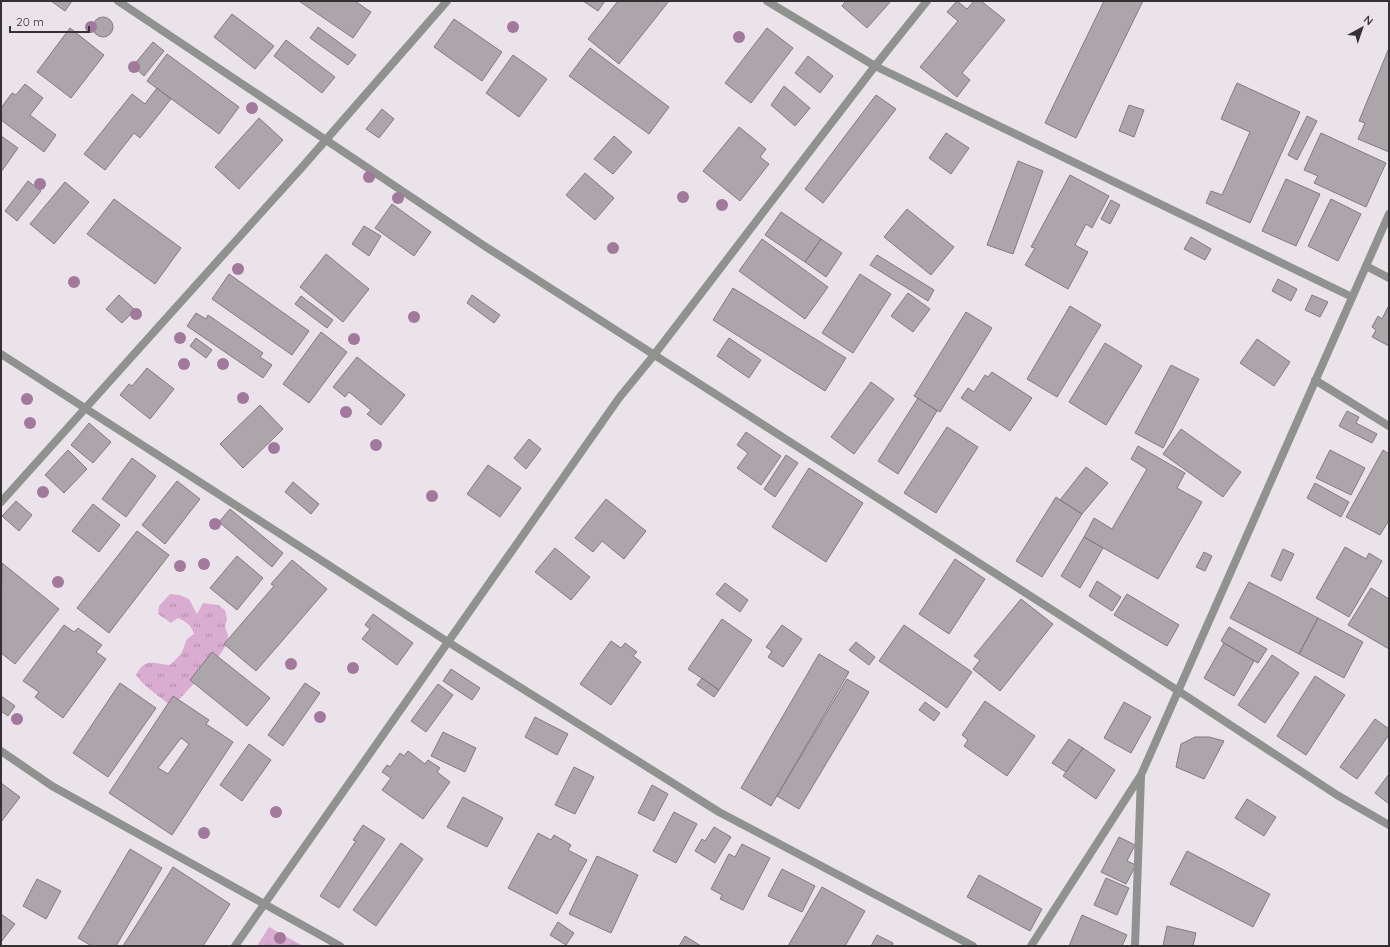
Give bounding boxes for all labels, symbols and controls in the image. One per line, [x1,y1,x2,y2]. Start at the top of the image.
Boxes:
scale bar [10,8,89,34]
north arrow [1342,8,1382,48]
text: N [1361,12,1376,28]
text: 20 m [16,14,44,29]

